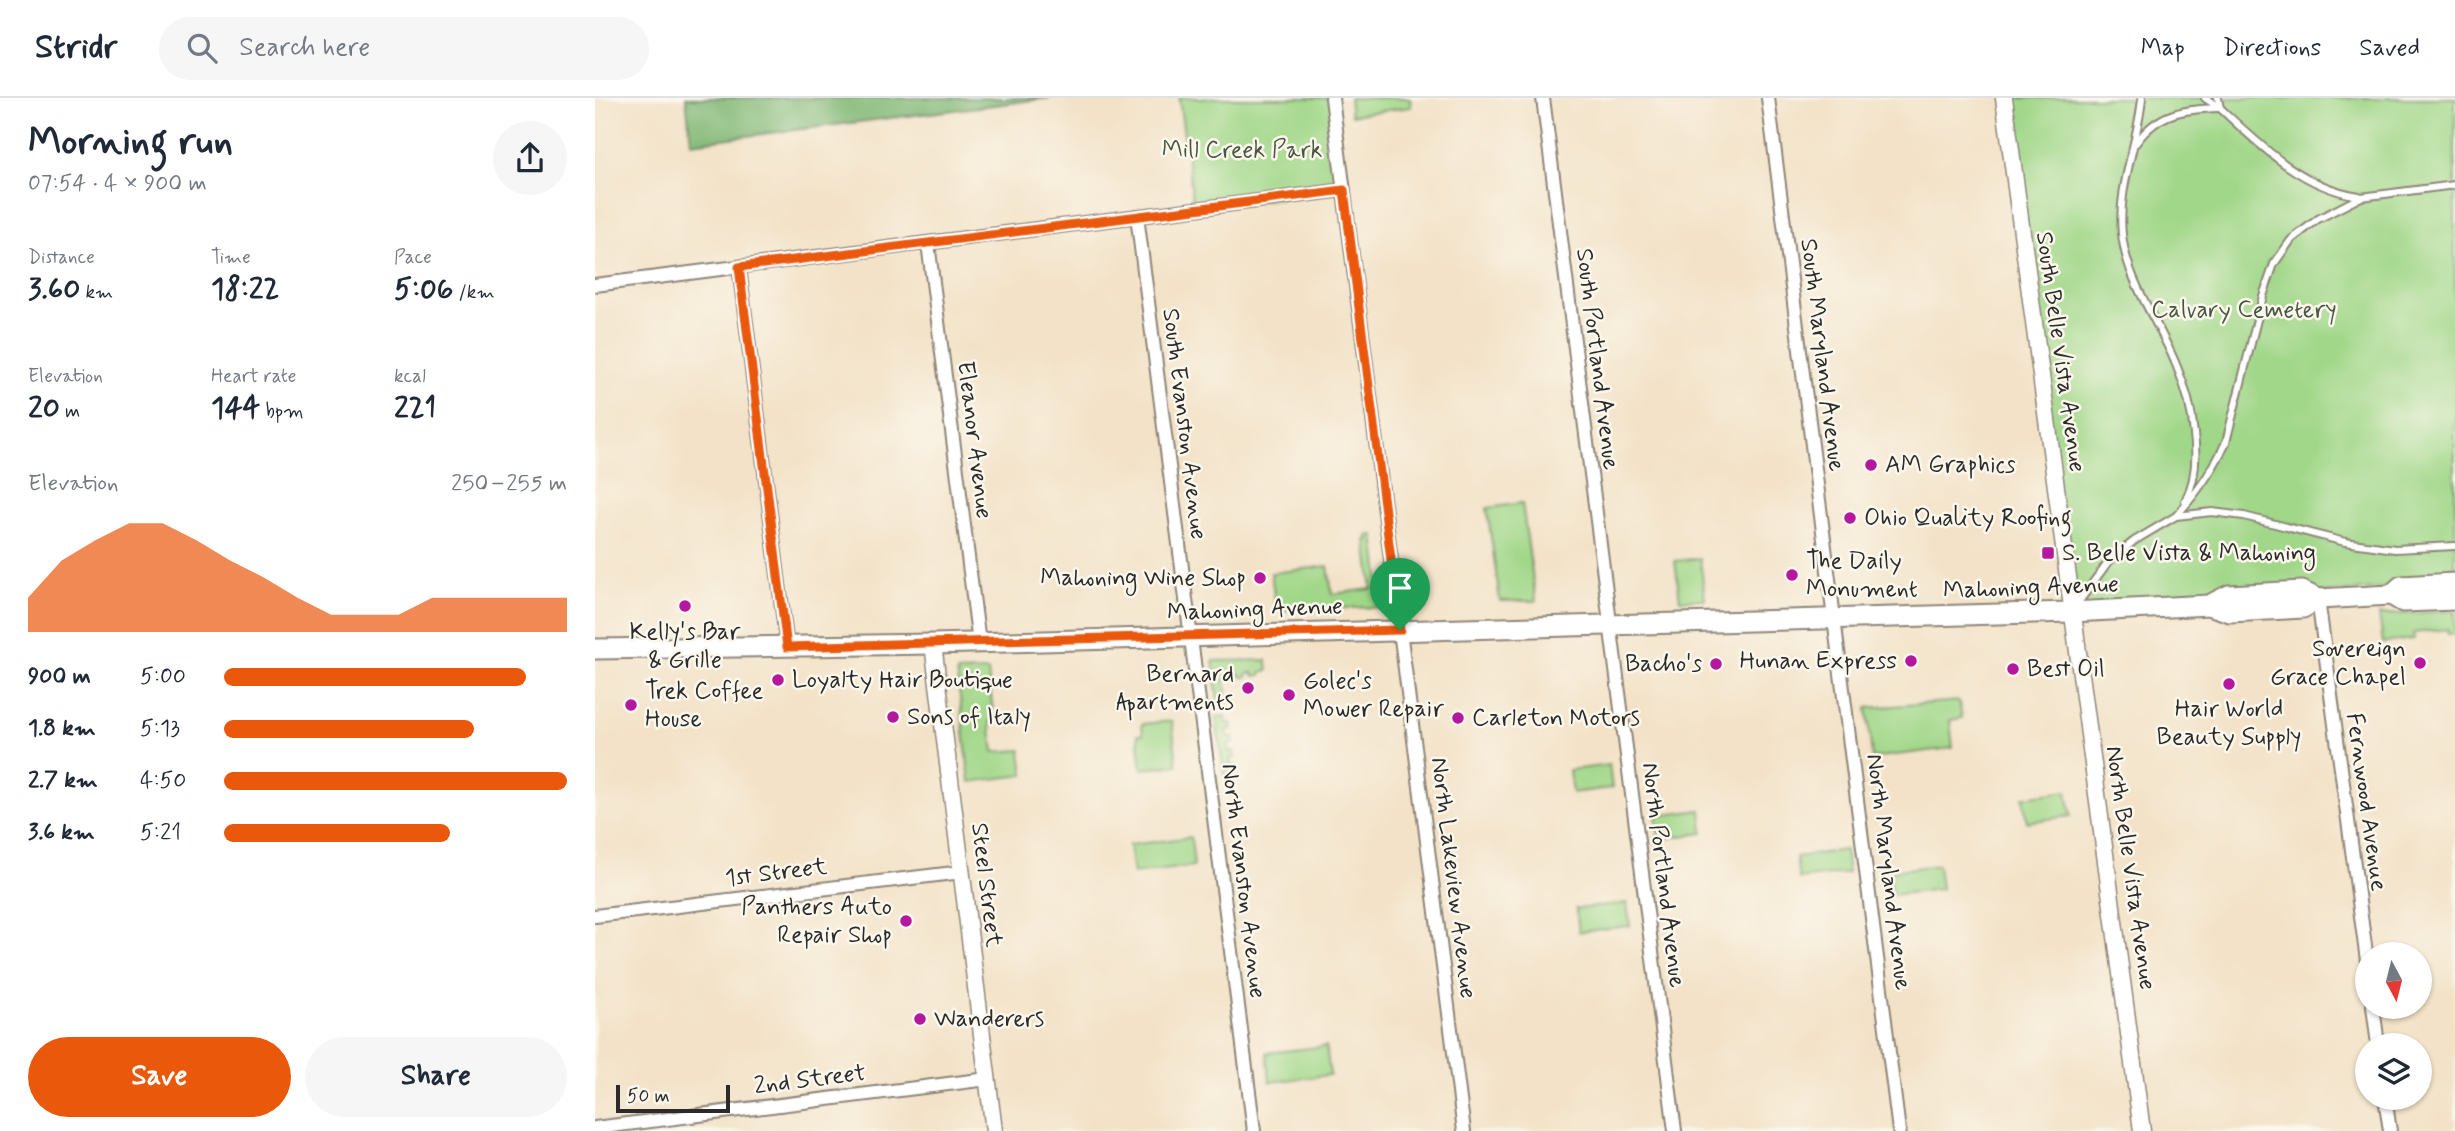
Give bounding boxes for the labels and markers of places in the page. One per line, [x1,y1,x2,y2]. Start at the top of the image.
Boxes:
place label: AM Graphics [1885,450,2016,481]
marker: AM Graphics [1863,457,1879,473]
place label: Ohio Quality Roofing [1864,503,2072,537]
marker: Ohio Quality Roofing [1842,510,1858,526]
place label: S. Belle Vista & Mahoning [2062,538,2316,571]
marker: S. Belle Vista & Mahoning [2040,545,2056,561]
place label: The Daily Monument [1806,546,1918,605]
pin [1370,558,1430,630]
place label: Mahoning Wine Shop [1040,563,1246,596]
marker: The Daily Monument [1784,567,1800,583]
marker: Mahoning Wine Shop [1252,570,1268,586]
marker: Kelly's Bar & Grille [677,598,693,614]
place label: Kelly's Bar & Grille [629,617,741,676]
place label: Sovereign Grace Chapel [2270,634,2406,693]
place label: Hunan Express [1739,646,1897,677]
place label: Bacho's [1625,649,1702,680]
marker: Hunan Express [1903,653,1919,669]
place label: Best Oil [2027,654,2105,685]
marker: Sovereign Grace Chapel [2412,655,2428,671]
marker: Bacho's [1708,656,1724,672]
place label: Bernard Apartments [1116,659,1234,721]
marker: Best Oil [2005,661,2021,677]
place label: Loyalty Hair Boutique [792,665,1013,696]
place label: Golec's Mower Repair [1303,666,1445,725]
marker: Loyalty Hair Boutique [770,672,786,688]
place label: Trek Coffee House [645,676,764,735]
marker: Hair World Beauty Supply [2221,676,2237,692]
marker: Bernard Apartments [1240,680,1256,696]
marker: Golec's Mower Repair [1281,687,1297,703]
place label: Hair World Beauty Supply [2157,694,2301,753]
marker: Trek Coffee House [623,697,639,713]
place label: Sons of Italy [907,702,1031,733]
place label: Carleton Motors [1472,703,1640,734]
marker: Sons of Italy [885,709,901,725]
marker: Carleton Motors [1450,710,1466,726]
place label: Panthers Auto Repair Shop [741,892,892,951]
marker: Panthers Auto Repair Shop [898,913,914,929]
place label: Wanderers [934,1004,1044,1035]
marker: Wanderers [912,1011,928,1027]

